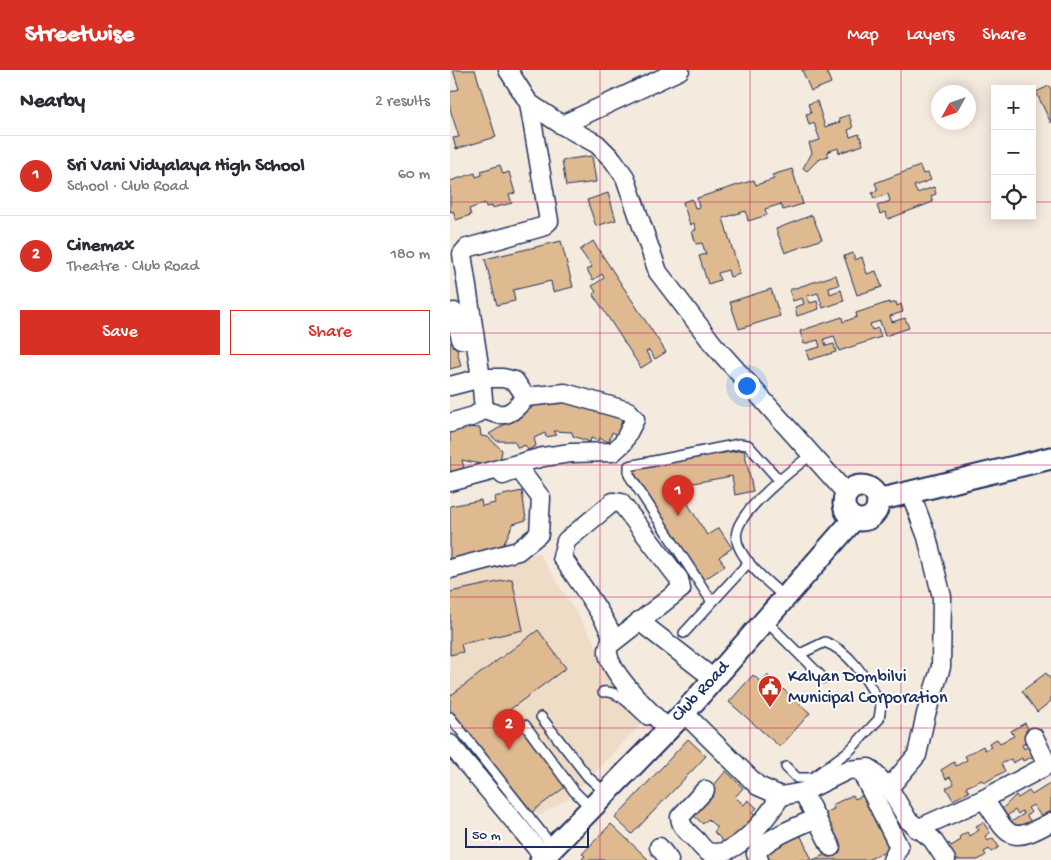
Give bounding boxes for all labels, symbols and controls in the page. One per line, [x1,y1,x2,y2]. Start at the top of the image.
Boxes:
text: Streetwise [25,21,134,50]
text: Map [847,25,879,46]
text: Layers [907,25,954,46]
text: Share [982,25,1026,46]
north arrow [931,85,976,130]
map controls [991,85,1036,220]
button: + [991,85,1036,130]
text: Nearby [20,90,85,115]
text: 2 results [375,93,430,112]
button: − [991,130,1036,175]
text: Sri Vani Vidyalaya High School [67,155,305,178]
text: 1 [33,166,39,185]
text: 60 m [398,166,430,185]
button: locate [991,175,1036,220]
text: School · Club Road [67,178,188,197]
text: Cinemax [67,235,134,258]
text: 2 [32,246,40,265]
text: 180 m [391,246,430,265]
text: Theatre · Club Road [67,258,199,277]
button: Save [20,310,220,355]
button: Share [230,310,430,355]
your location [734,373,760,399]
pin: 1 [662,475,694,516]
street label: Club Road [668,656,735,727]
place label: Kalyan Dombilvi Municipal Corporation [788,667,948,709]
public building icon: Kalyan Dombilvi Municipal Corporation [757,674,783,708]
pin: 2 [493,709,525,750]
scale bar [465,825,589,848]
text: 50 m [472,828,501,845]

